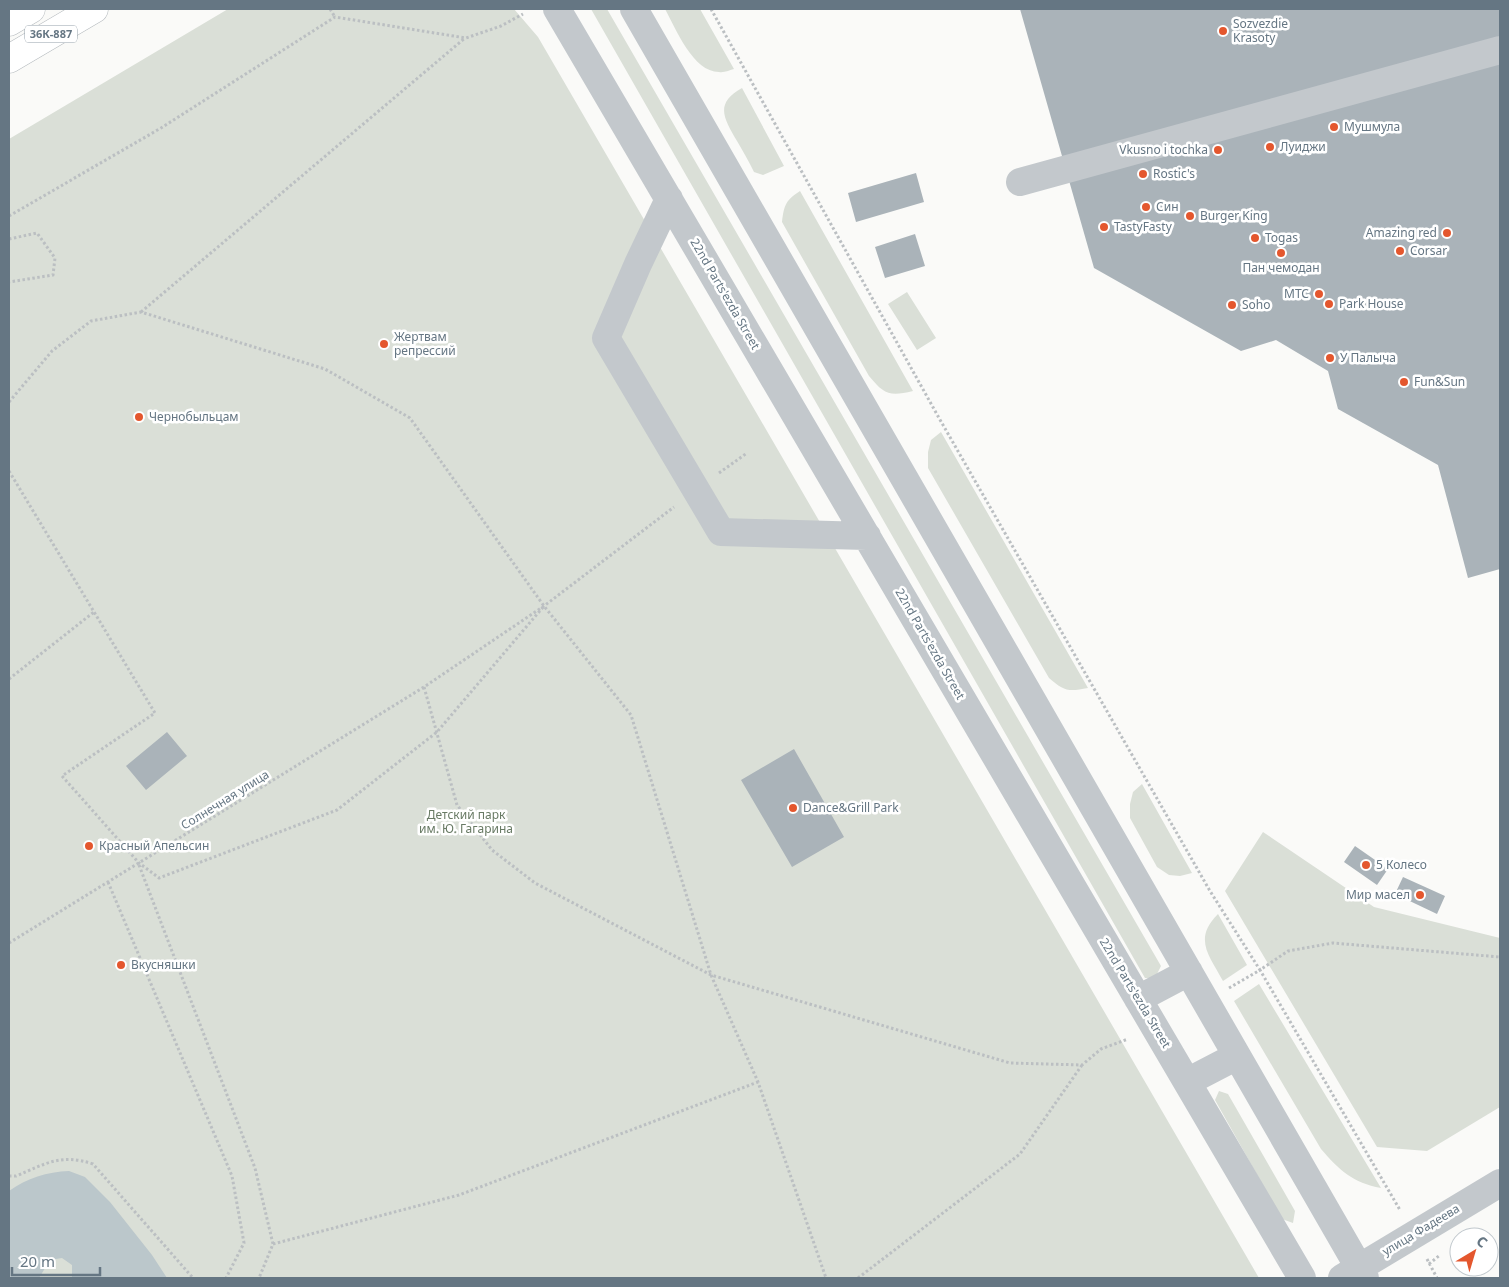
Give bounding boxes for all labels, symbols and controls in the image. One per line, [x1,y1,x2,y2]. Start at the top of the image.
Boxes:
place label: Sozvezdie Krasoty [1233,15,1288,46]
marker: Sozvezdie Krasoty [1217,25,1229,37]
road number: 36К-887 [25,26,77,42]
place label: Мушмула [1344,118,1400,135]
marker: Мушмула [1328,121,1340,133]
place label: Луиджи [1280,138,1326,155]
place label: Vkusno i tochka [1119,141,1208,158]
marker: Луиджи [1264,141,1276,153]
marker: Vkusno i tochka [1212,144,1224,156]
place label: Rostic's [1153,165,1195,182]
marker: Rostic's [1137,168,1149,180]
place label: Син [1156,198,1179,215]
marker: Син [1140,201,1152,213]
place label: Burger King [1200,207,1268,224]
marker: Burger King [1184,210,1196,222]
place label: TastyFasty [1114,218,1173,235]
marker: TastyFasty [1098,221,1110,233]
place label: Amazing red [1366,224,1437,241]
marker: Amazing red [1441,227,1453,239]
place label: Togas [1265,229,1298,246]
marker: Togas [1249,232,1261,244]
street label: 22nd Parts'ezda Street [687,235,765,353]
place label: Corsar [1410,242,1447,259]
marker: Corsar [1394,245,1406,257]
marker: Пан чемодан [1275,247,1287,259]
place label: Пан чемодан [1242,259,1320,276]
place label: МТС [1284,285,1309,302]
marker: МТС [1313,288,1325,300]
place label: Park House [1339,295,1404,312]
place label: Soho [1242,296,1271,313]
marker: Park House [1323,298,1335,310]
marker: Soho [1226,299,1238,311]
place label: Жертвам репрессий [394,328,456,359]
marker: Жертвам репрессий [378,338,390,350]
place label: У Палыча [1340,349,1396,366]
marker: У Палыча [1324,352,1336,364]
place label: Fun&Sun [1414,373,1465,390]
marker: Fun&Sun [1398,376,1410,388]
place label: Чернобыльцам [149,408,239,425]
marker: Чернобыльцам [133,411,145,423]
street label: 22nd Parts'ezda Street [892,585,970,703]
street label: Солнечная улица [177,766,272,834]
place label: Dance&Grill Park [803,799,899,816]
marker: Dance&Grill Park [787,802,799,814]
park label: Детский парк им. Ю. Гагарина [419,806,513,837]
place label: Красный Апельсин [99,837,209,854]
marker: Красный Апельсин [83,840,95,852]
place label: 5 Колесо [1376,856,1427,873]
marker: 5 Колесо [1360,859,1372,871]
place label: Мир масел [1346,886,1410,903]
marker: Мир масел [1414,889,1426,901]
street label: 22nd Parts'ezda Street [1096,934,1175,1052]
place label: Вкусняшки [131,956,196,973]
marker: Вкусняшки [115,959,127,971]
street label: улица Фадеева [1379,1200,1463,1259]
north arrow [1449,1227,1499,1277]
text: С [1473,1231,1492,1252]
scale bar [12,1244,100,1276]
text: 20 m [20,1251,55,1271]

